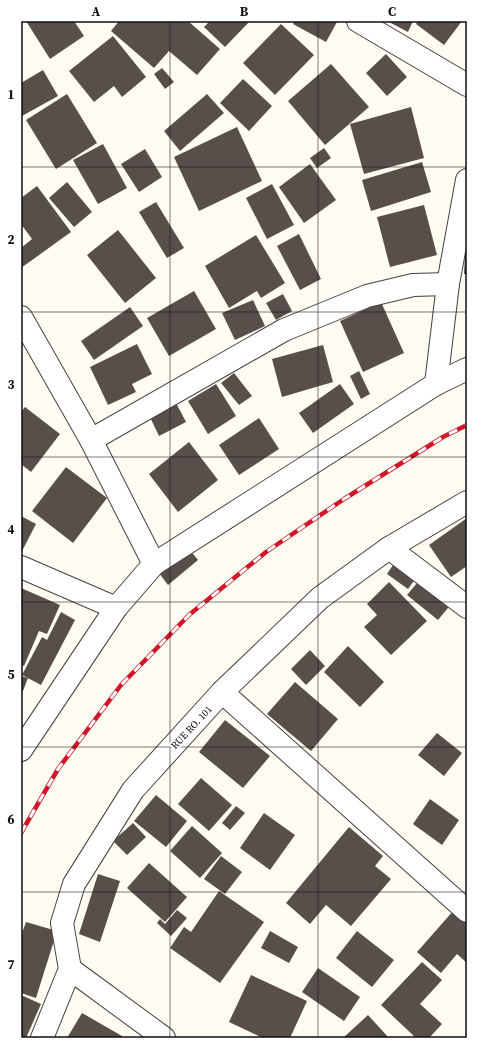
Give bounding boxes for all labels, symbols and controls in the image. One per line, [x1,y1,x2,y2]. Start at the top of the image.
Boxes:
text: A [92,3,101,20]
text: B [240,3,249,20]
text: C [388,3,396,20]
text: 1 [7,86,15,103]
text: 2 [7,231,15,248]
text: 3 [7,376,15,393]
text: 4 [7,521,15,538]
text: 5 [7,666,15,683]
street label: RUE RO. 101 [168,703,215,752]
text: 6 [7,811,15,828]
text: 7 [7,956,15,973]

